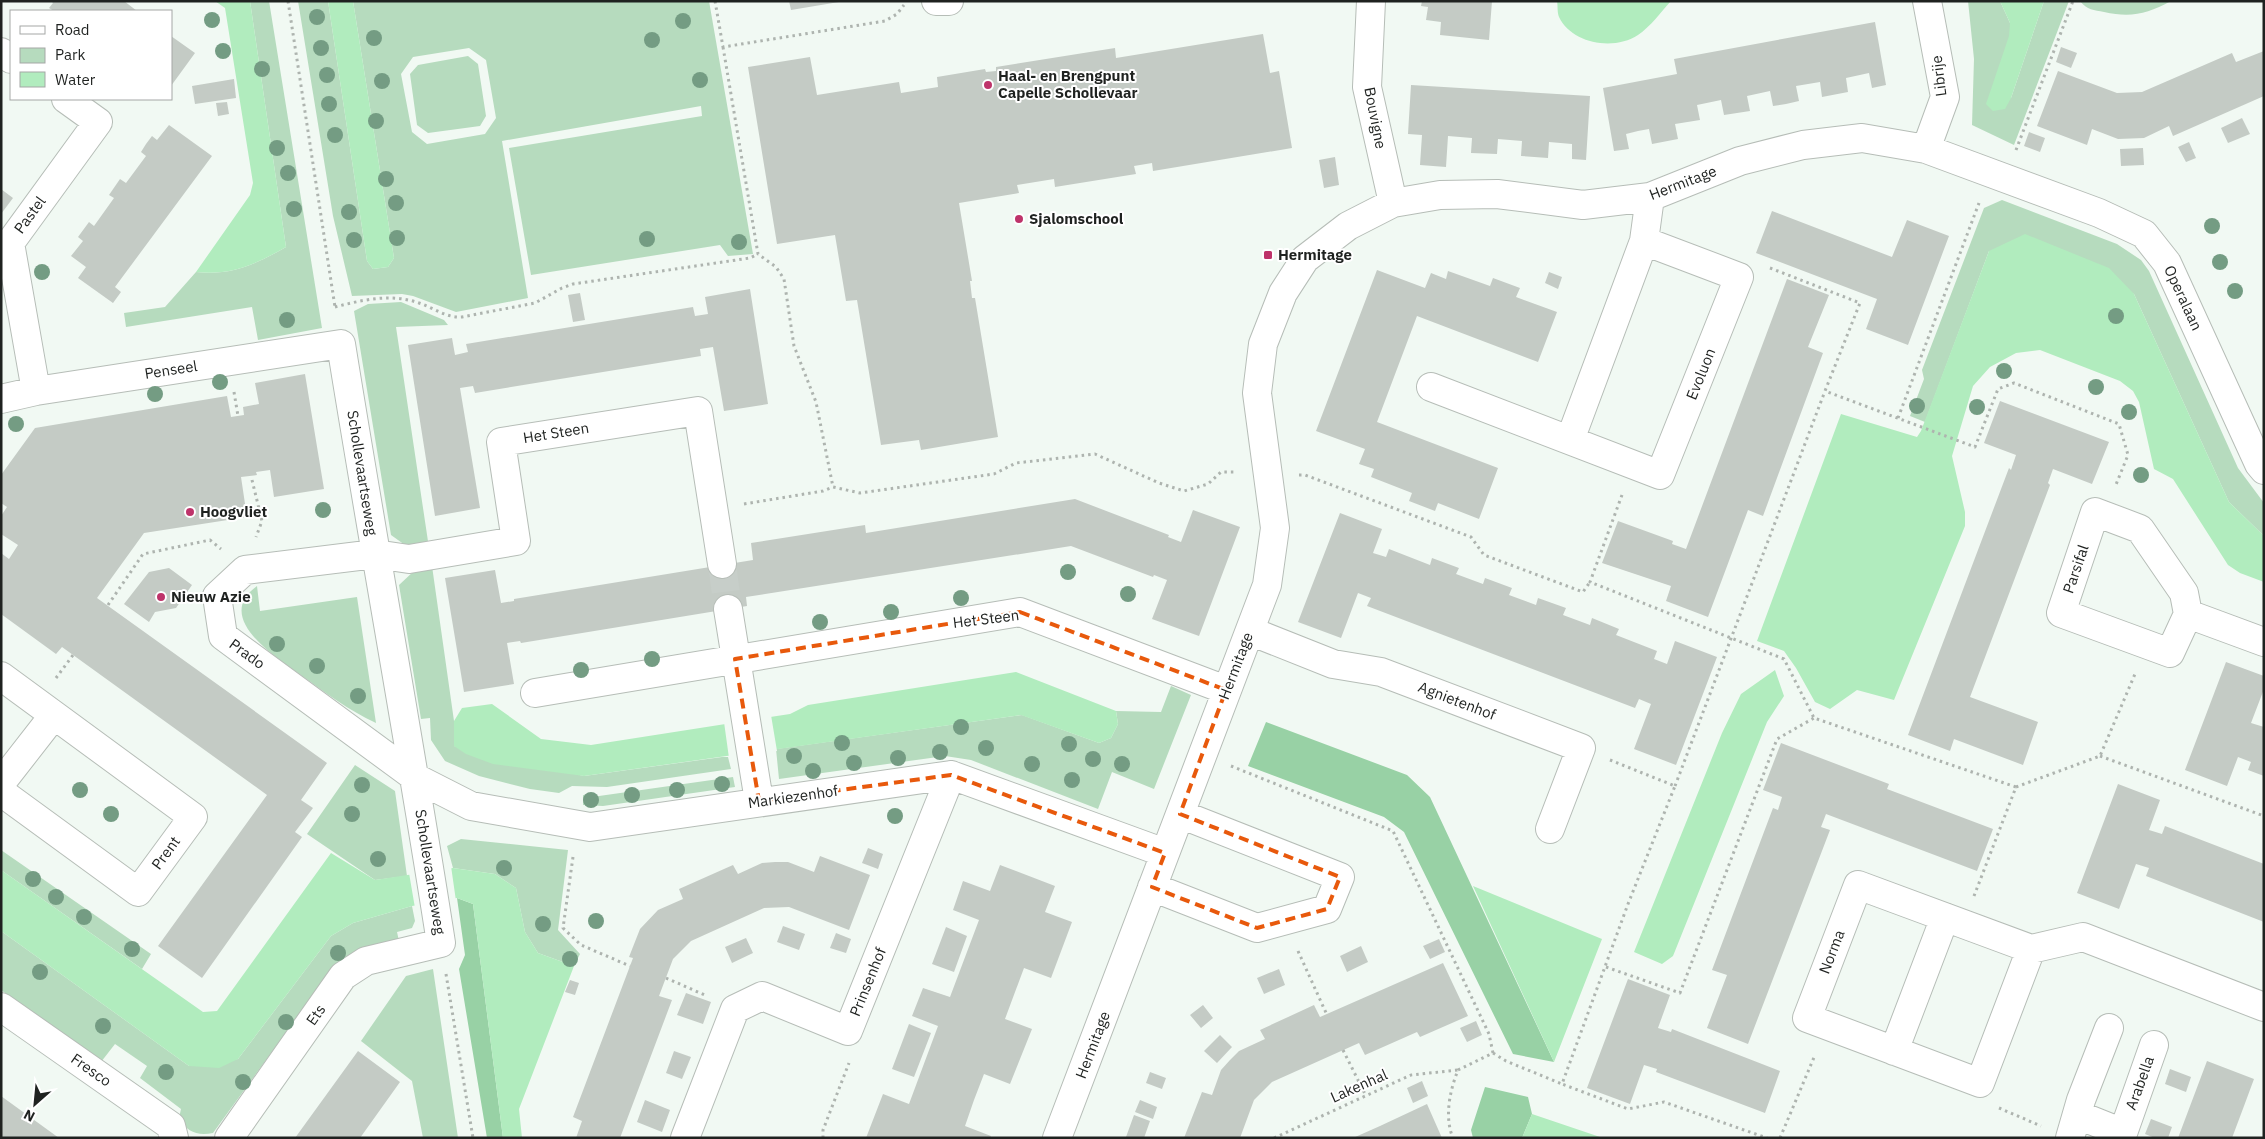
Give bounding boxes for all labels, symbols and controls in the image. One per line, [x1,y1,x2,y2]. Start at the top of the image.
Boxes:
legend [10,10,172,100]
text: Road [55,20,90,39]
text: Park [55,45,85,64]
street label: Librije [1927,54,1950,98]
place label: Haal- en Brengpunt Capelle Schollevaar [998,66,1138,102]
text: Water [55,70,96,89]
marker: Haal- en Brengpunt Capelle Schollevaar [982,79,994,91]
street label: Bouvigne [1360,85,1391,150]
street label: Hermitage [1646,161,1719,204]
street label: Pastel [10,192,50,237]
place label: Sjalomschool [1029,209,1124,228]
marker: Sjalomschool [1013,213,1025,225]
place label: Hermitage [1278,245,1352,264]
marker: Hermitage [1262,249,1274,261]
street label: Operalaan [2160,262,2207,333]
street label: Evoluon [1682,345,1719,402]
street label: Penseel [143,356,199,383]
street label: Schollevaartseweg [343,409,382,537]
street label: Het Steen [522,418,590,447]
place label: Hoogvliet [200,502,267,521]
marker: Hoogvliet [184,506,196,518]
street label: Parsifal [2058,542,2093,596]
place label: Nieuw Azie [171,587,251,606]
marker: Nieuw Azie [155,591,167,603]
street label: Het Steen [952,605,1020,632]
street label: Hermitage [1214,629,1257,702]
street label: Prado [226,634,269,673]
street label: Agnietenhof [1416,677,1499,724]
street label: Markiezenhof [747,781,839,812]
street label: Schollevaartseweg [411,808,450,936]
street label: Prent [147,832,184,873]
street label: Norma [1814,927,1849,977]
street label: Prinsenhof [845,945,890,1019]
street label: Ets [302,1001,329,1029]
street label: Hermitage [1071,1008,1114,1081]
street label: Fresco [67,1049,115,1090]
street label: Arabella [2121,1053,2158,1112]
street label: Lakenhal [1327,1065,1390,1107]
north arrow [10,1079,60,1129]
text: N [20,1105,38,1126]

